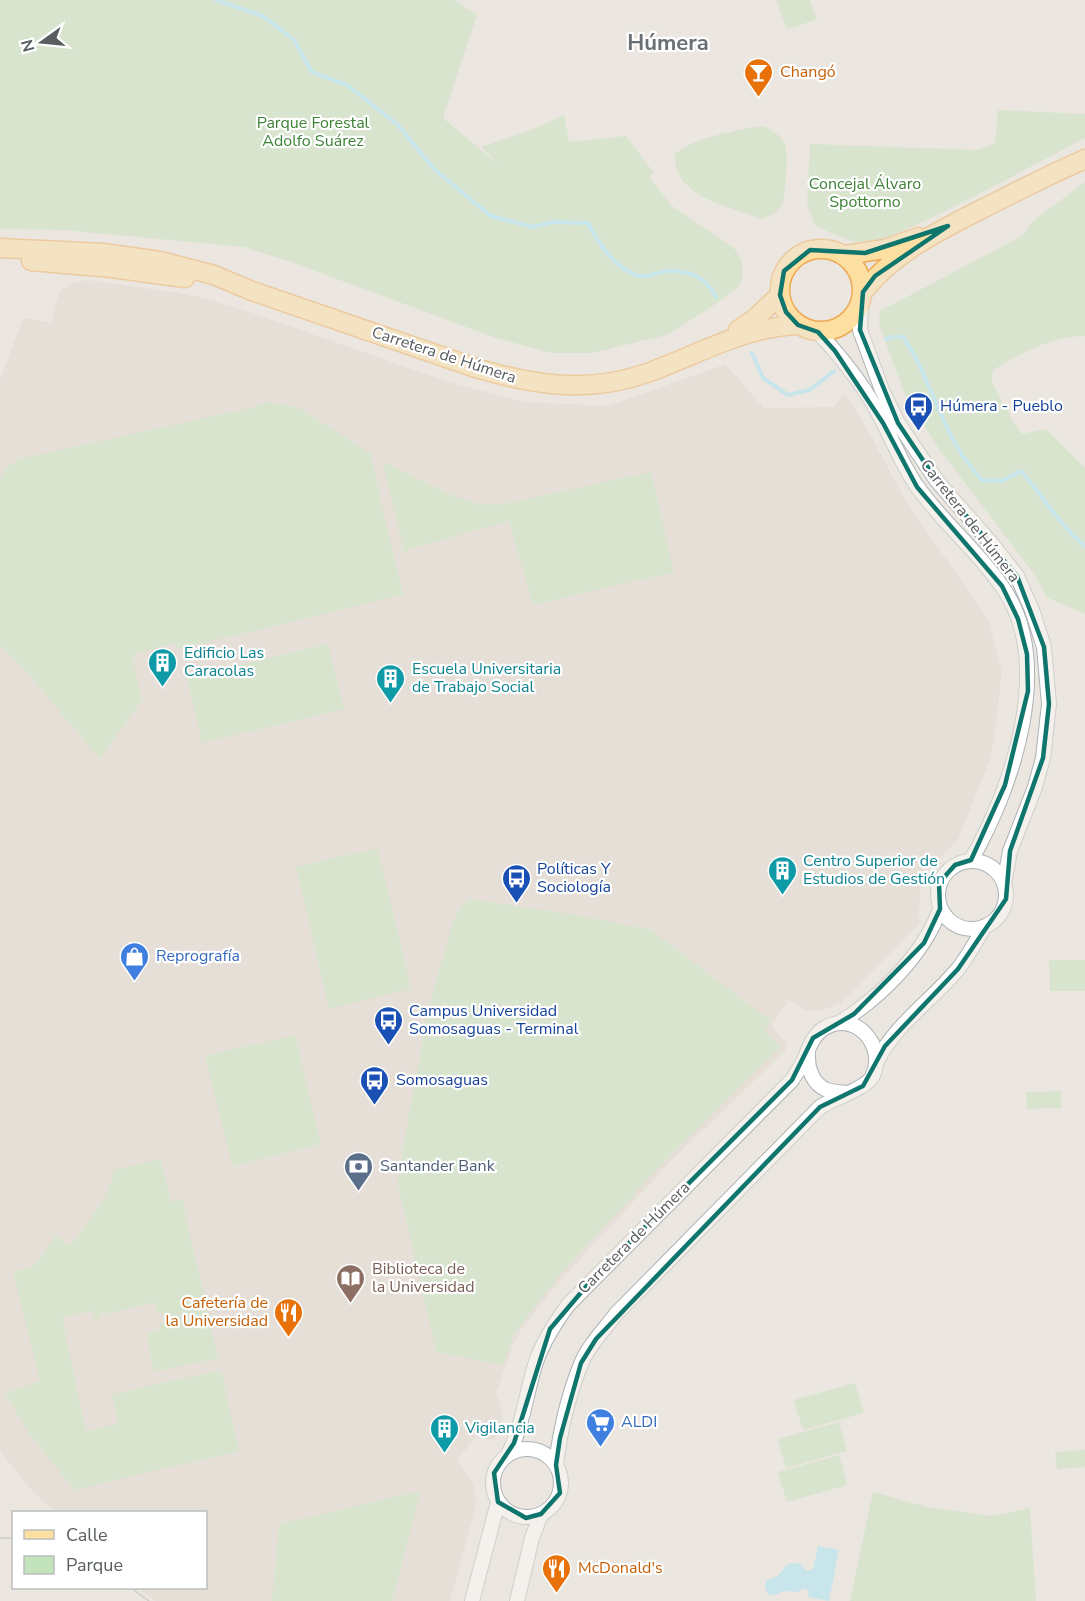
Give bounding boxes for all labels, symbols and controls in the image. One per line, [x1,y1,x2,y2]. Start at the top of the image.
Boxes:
north arrow [12,12,72,72]
district label: Húmera [627,28,709,58]
text: N [16,37,41,54]
bar icon: Changó [743,56,775,98]
place label: Changó [780,61,836,83]
park label: Parque Forestal Adolfo Suárez [257,112,370,152]
park label: Concejal Álvaro Spottorno [809,173,921,213]
street label: Carretera de Húmera [369,321,519,389]
bus stop icon: Húmera - Pueblo [903,390,935,432]
place label: Húmera - Pueblo [940,395,1063,417]
street label: Carretera de Húmera [915,455,1025,587]
place label: Edificio Las Caracolas [184,642,264,682]
building icon: Edificio Las Caracolas [147,646,179,688]
place label: Escuela Universitaria de Trabajo Social [412,658,561,698]
building icon: Escuela Universitaria de Trabajo Social [375,662,407,704]
place label: Centro Superior de Estudios de Gestión [803,850,945,890]
building icon: Centro Superior de Estudios de Gestión [766,854,798,896]
place label: Políticas Y Sociología [537,858,611,898]
bus stop icon: Políticas Y Sociología [500,862,532,904]
shop icon: Reprografía [119,940,151,982]
place label: Reprografía [156,945,240,967]
place label: Campus Universidad Somosaguas - Terminal [409,1000,579,1040]
bus stop icon: Campus Universidad Somosaguas - Terminal [372,1004,404,1046]
bus stop icon: Somosaguas [359,1064,391,1106]
place label: Somosaguas [396,1069,488,1091]
bank icon: Santander Bank [343,1150,375,1192]
place label: Santander Bank [380,1155,496,1177]
street label: Carretera de Húmera [573,1177,695,1299]
place label: Biblioteca de la Universidad [372,1258,475,1298]
library icon: Biblioteca de la Universidad [335,1262,367,1304]
place label: Cafetería de la Universidad [165,1292,268,1332]
restaurant icon: Cafetería de la Universidad [273,1296,305,1338]
supermarket icon: ALDI [584,1406,616,1448]
place label: ALDI [621,1411,657,1433]
building icon: Vigilancia [428,1412,460,1454]
place label: Vigilancia [464,1417,535,1439]
legend [12,1511,207,1589]
text: Calle [66,1523,108,1547]
restaurant icon: McDonald's [541,1552,573,1594]
text: Parque [66,1553,123,1577]
place label: McDonald's [578,1557,663,1579]

